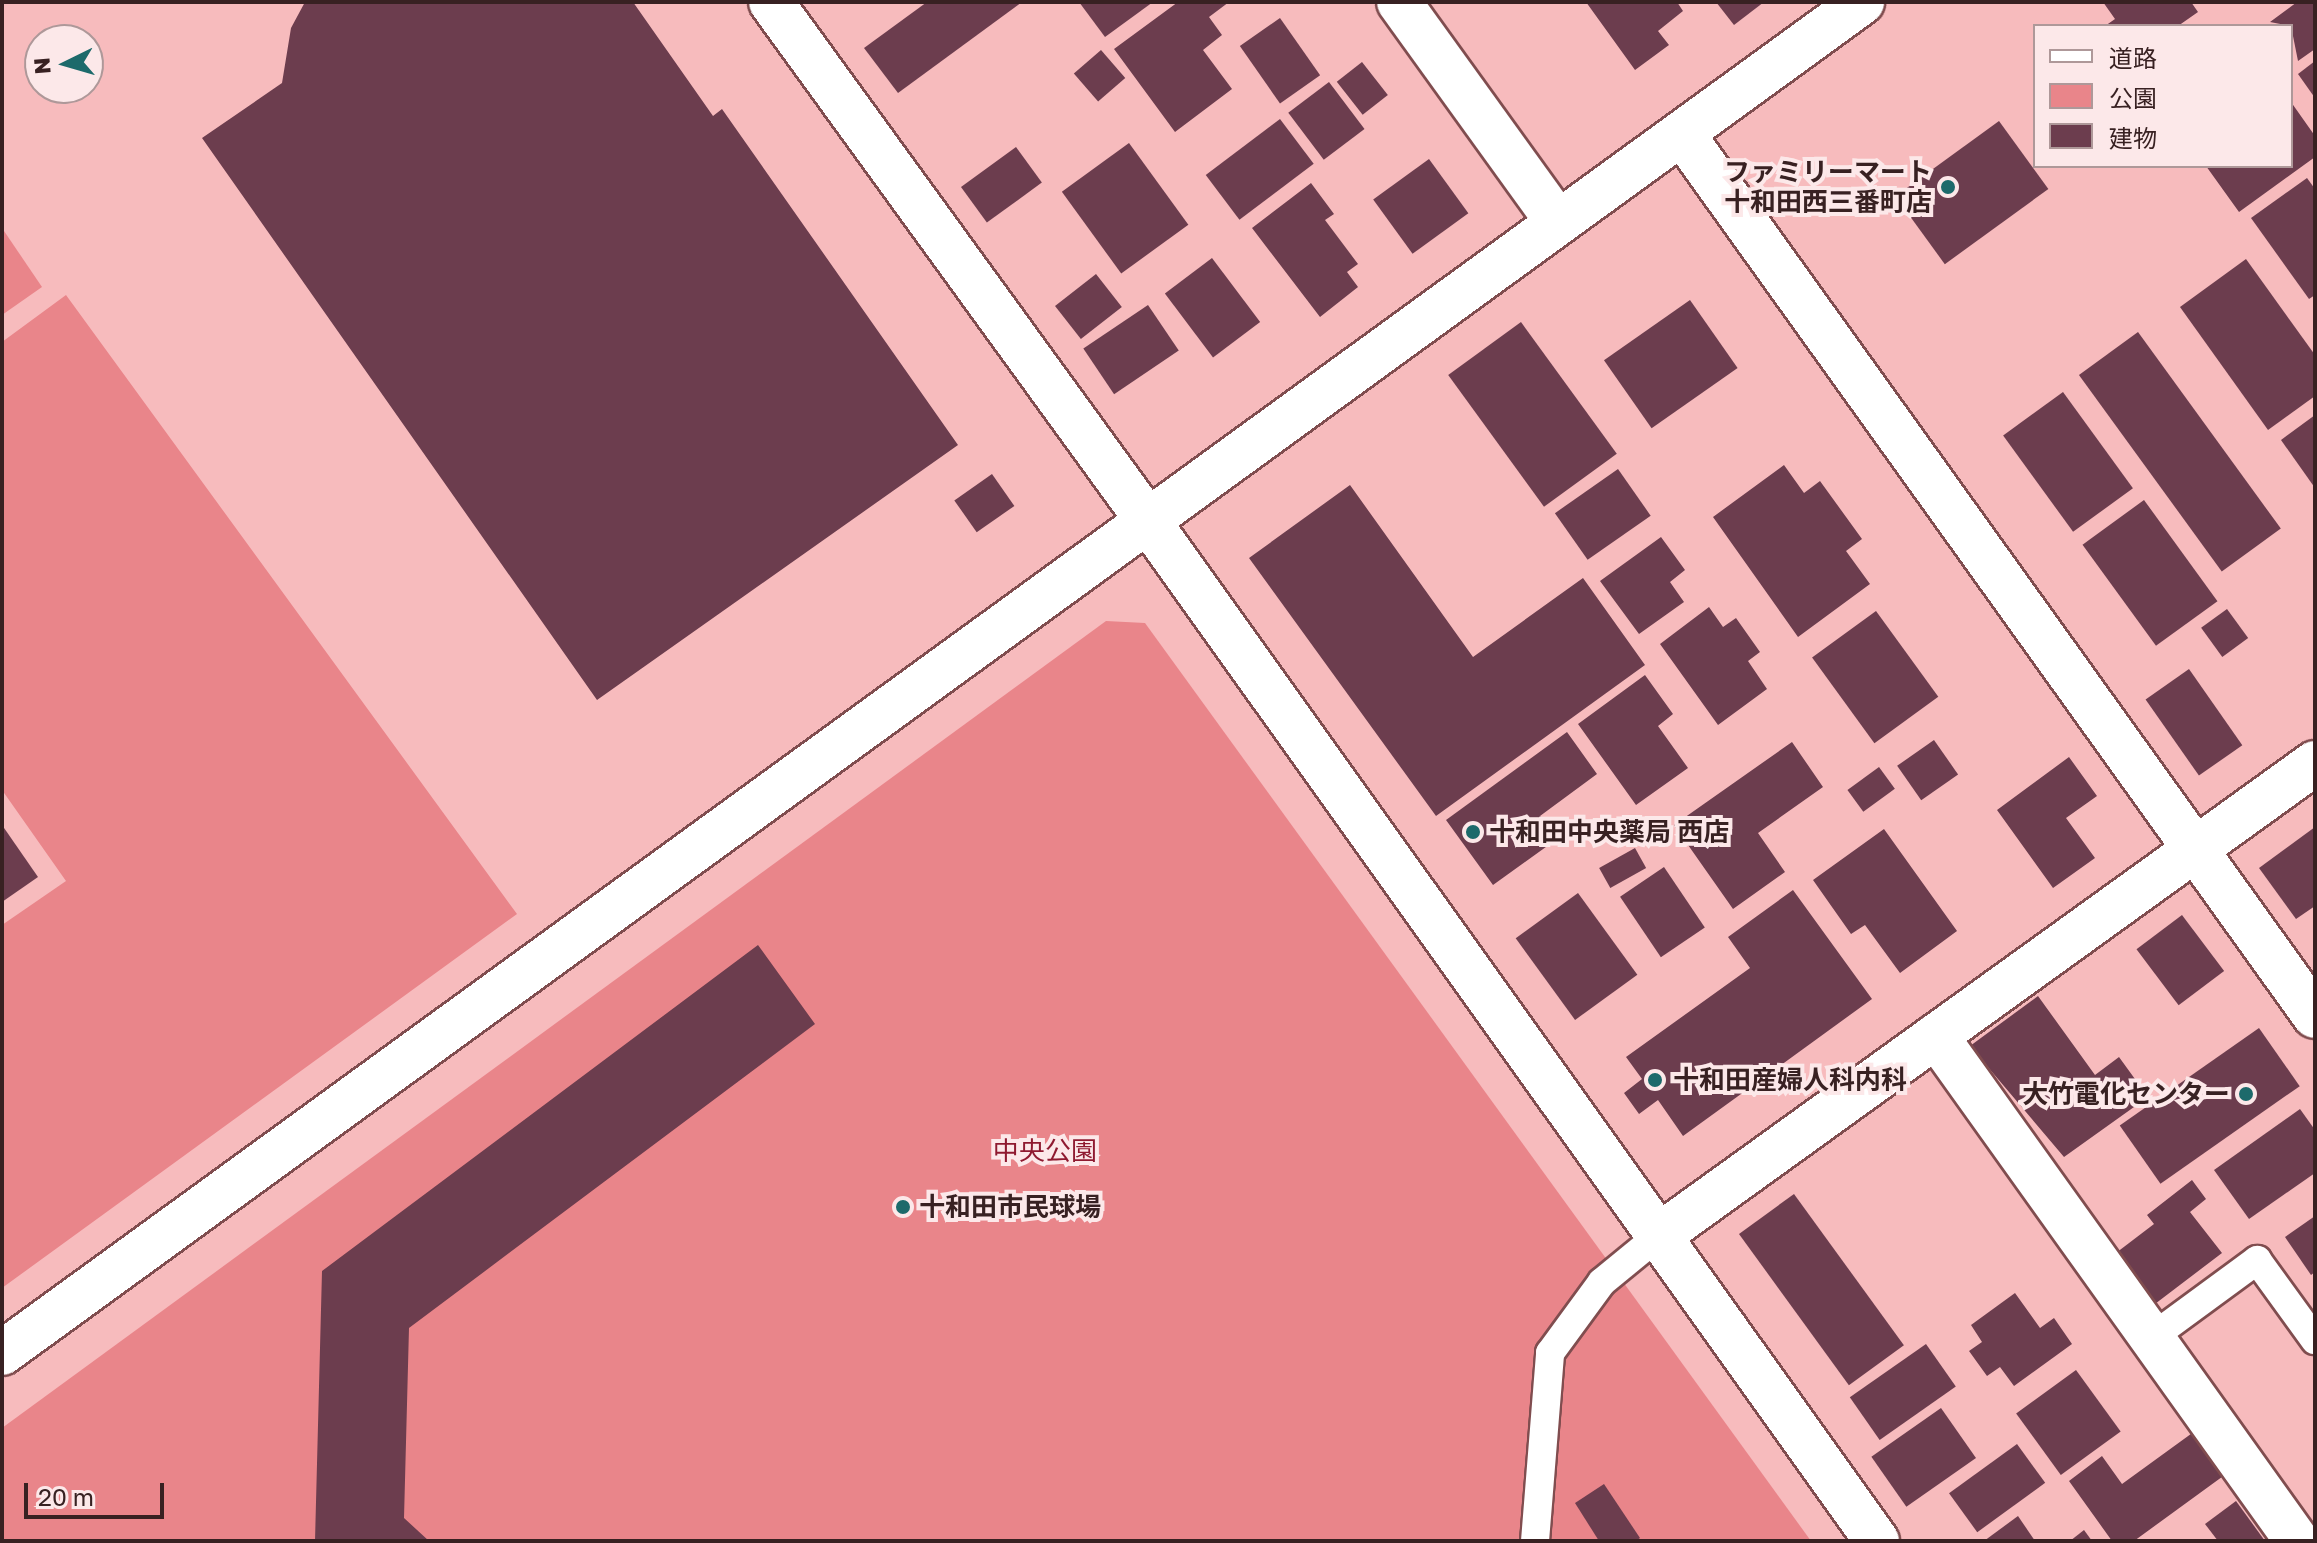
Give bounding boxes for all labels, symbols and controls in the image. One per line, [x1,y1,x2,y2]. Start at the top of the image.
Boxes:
north arrow [24,24,104,104]
legend [2033,24,2293,168]
text: 道路 [2109,43,2157,72]
text: N [27,56,56,75]
text: 公園 [2109,83,2157,112]
text: 建物 [2109,123,2157,152]
place label: ファミリーマート 十和田西三番町店 [1724,156,1932,218]
marker: ファミリーマート 十和田西三番町店 [1939,178,1957,196]
place label: 十和田中央薬局 西店 [1489,816,1729,848]
marker: 十和田中央薬局 西店 [1464,823,1482,841]
place label: 十和田産婦人科内科 [1673,1064,1907,1096]
marker: 十和田産婦人科内科 [1644,1069,1666,1091]
place label: 大竹電化センター [2022,1078,2230,1110]
marker: 大竹電化センター [2237,1085,2255,1103]
park label: 中央公園 [993,1135,1097,1167]
place label: 十和田市民球場 [919,1191,1101,1223]
marker: 十和田市民球場 [894,1198,912,1216]
scale bar [28,1467,168,1517]
text: 20 m [38,1482,94,1511]

